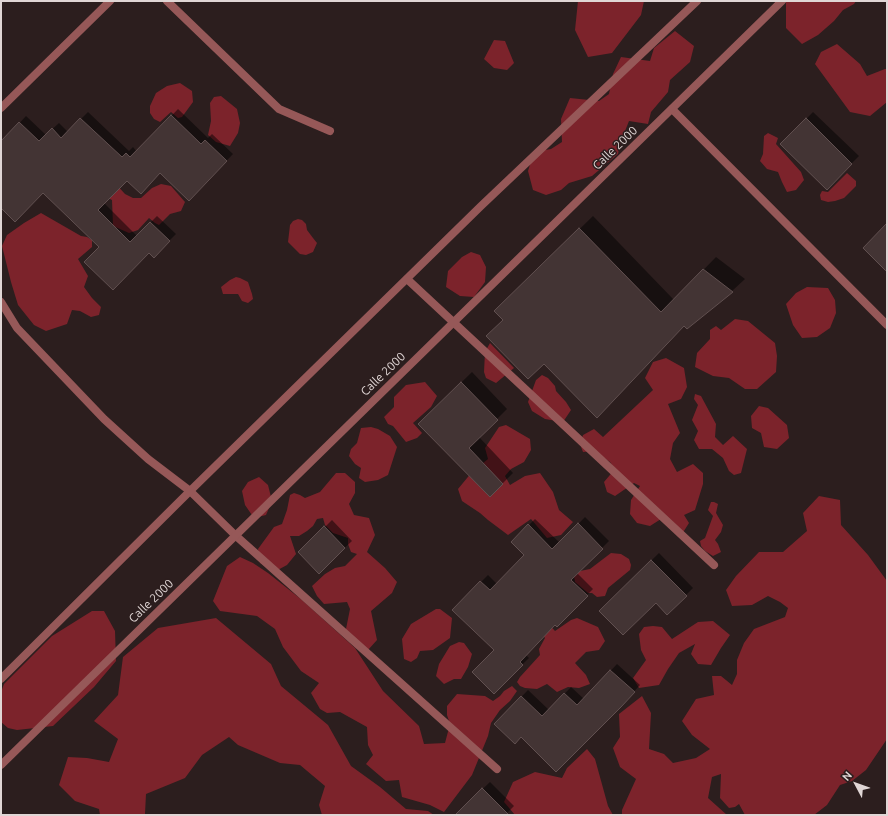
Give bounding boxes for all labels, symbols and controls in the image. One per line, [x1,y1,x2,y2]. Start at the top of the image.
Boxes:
street label: Calle 2000 [590,123,640,173]
street label: Calle 2000 [358,349,408,399]
street label: Calle 2000 [126,576,176,626]
north arrow [836,764,876,804]
text: N [840,769,854,783]

